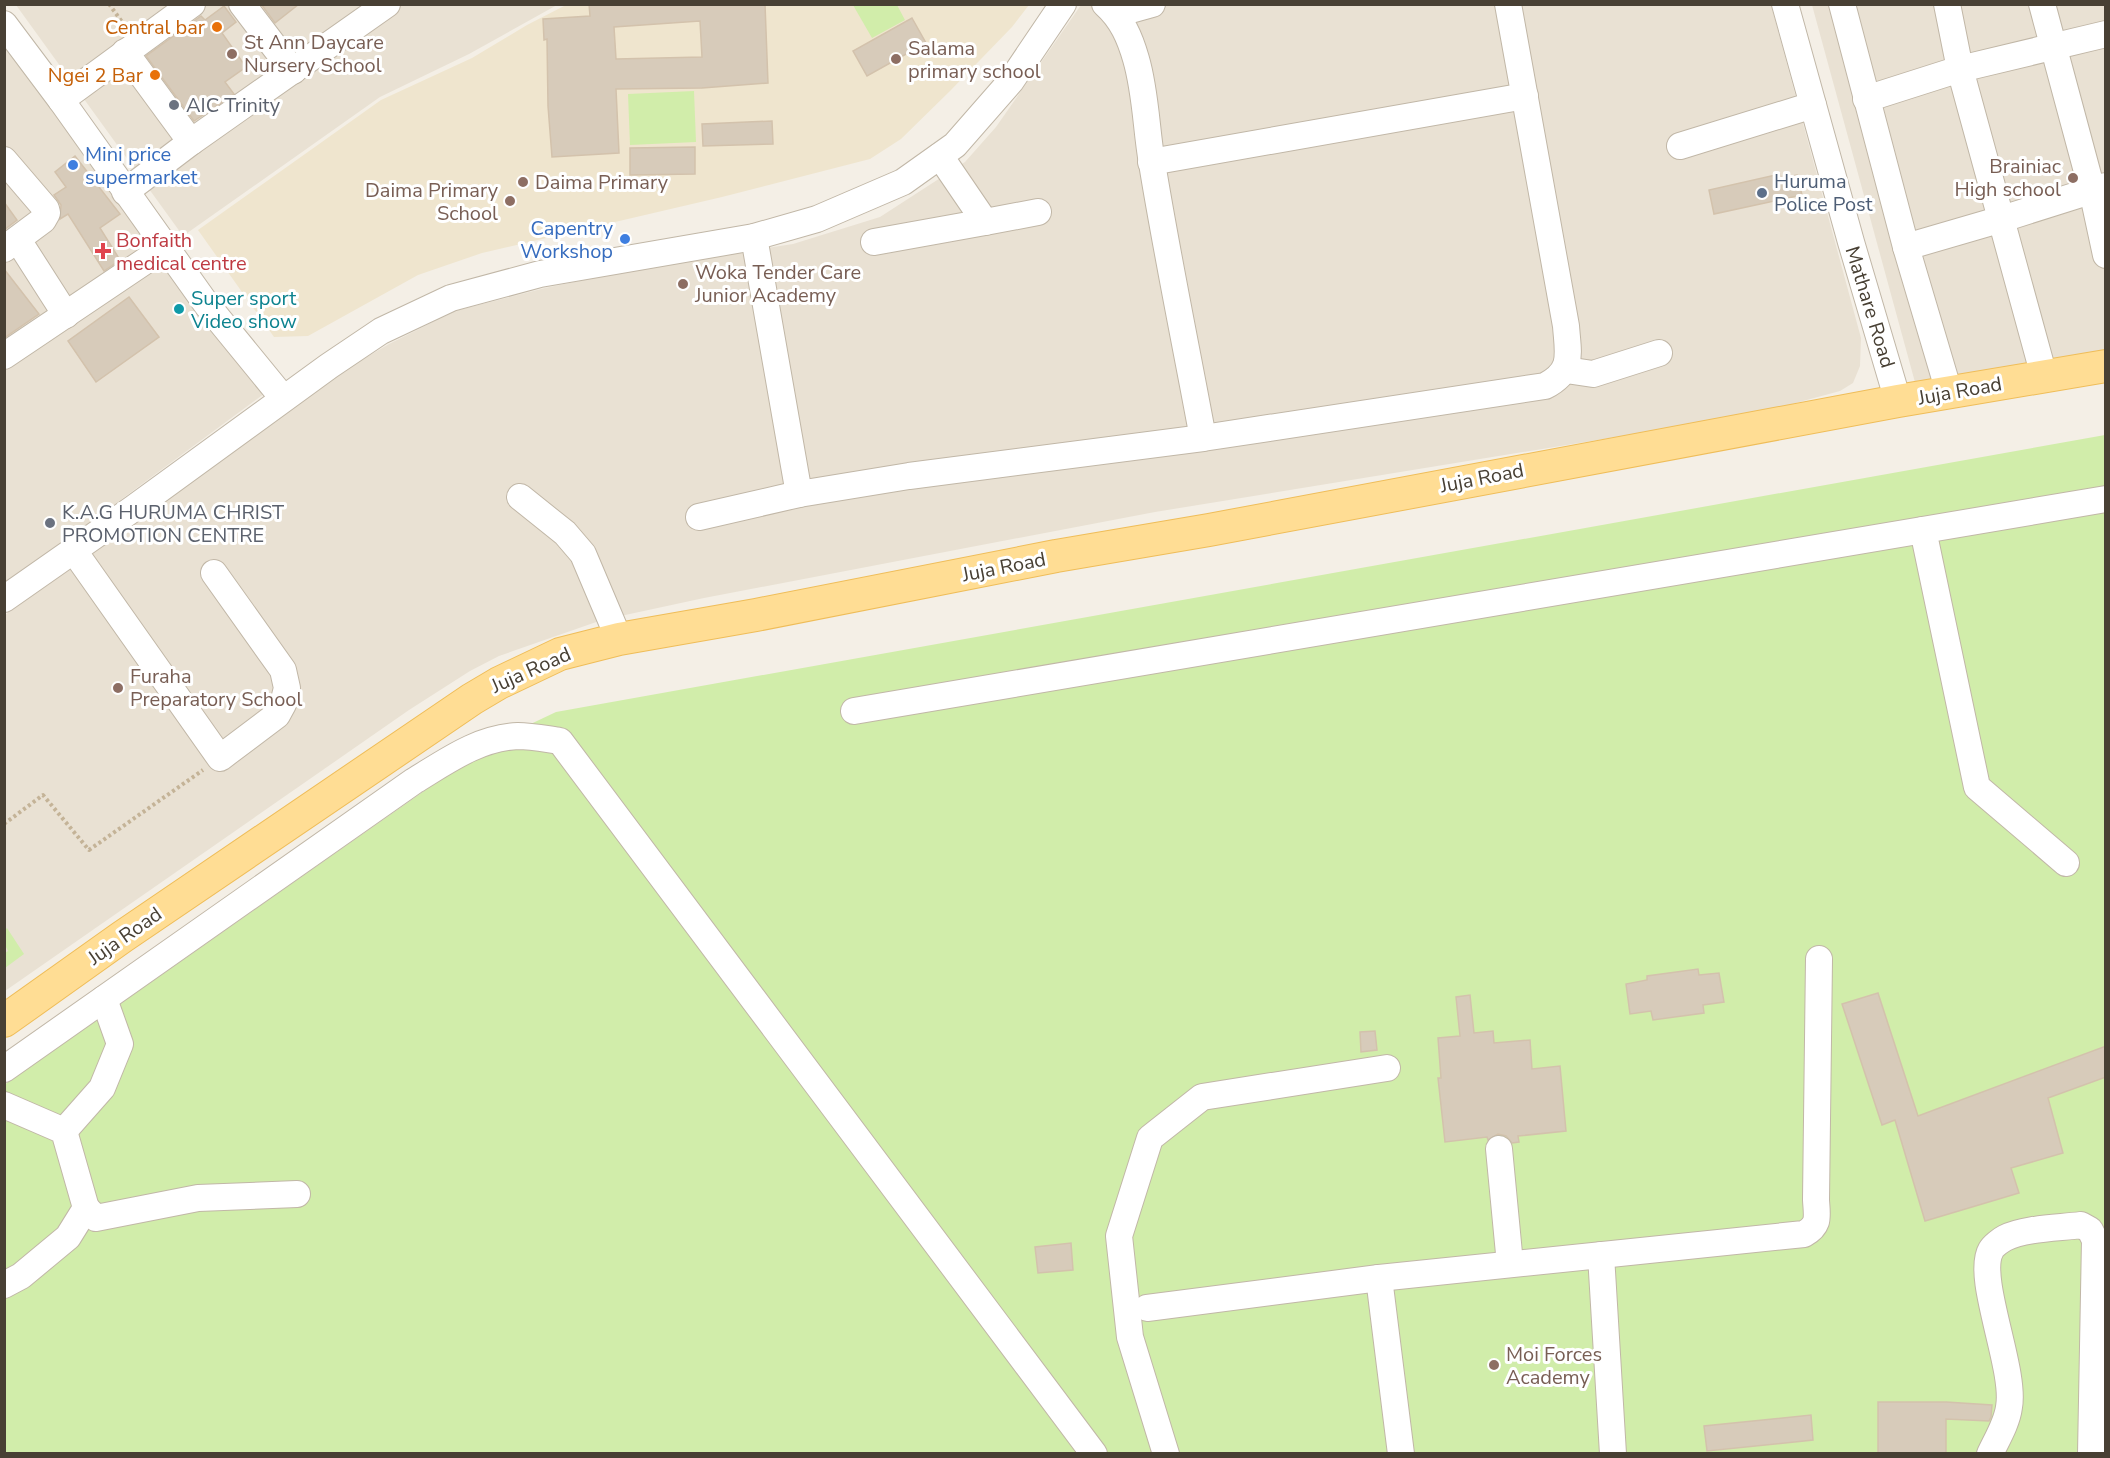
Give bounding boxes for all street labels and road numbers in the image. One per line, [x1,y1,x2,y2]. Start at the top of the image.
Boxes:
street label: Mathare Road [1839,243,1901,371]
street label: Juja Road [1915,370,2004,412]
street label: Juja Road [1437,457,1526,500]
street label: Juja Road [959,546,1048,589]
street label: Juja Road [486,640,575,700]
street label: Juja Road [82,901,167,972]

